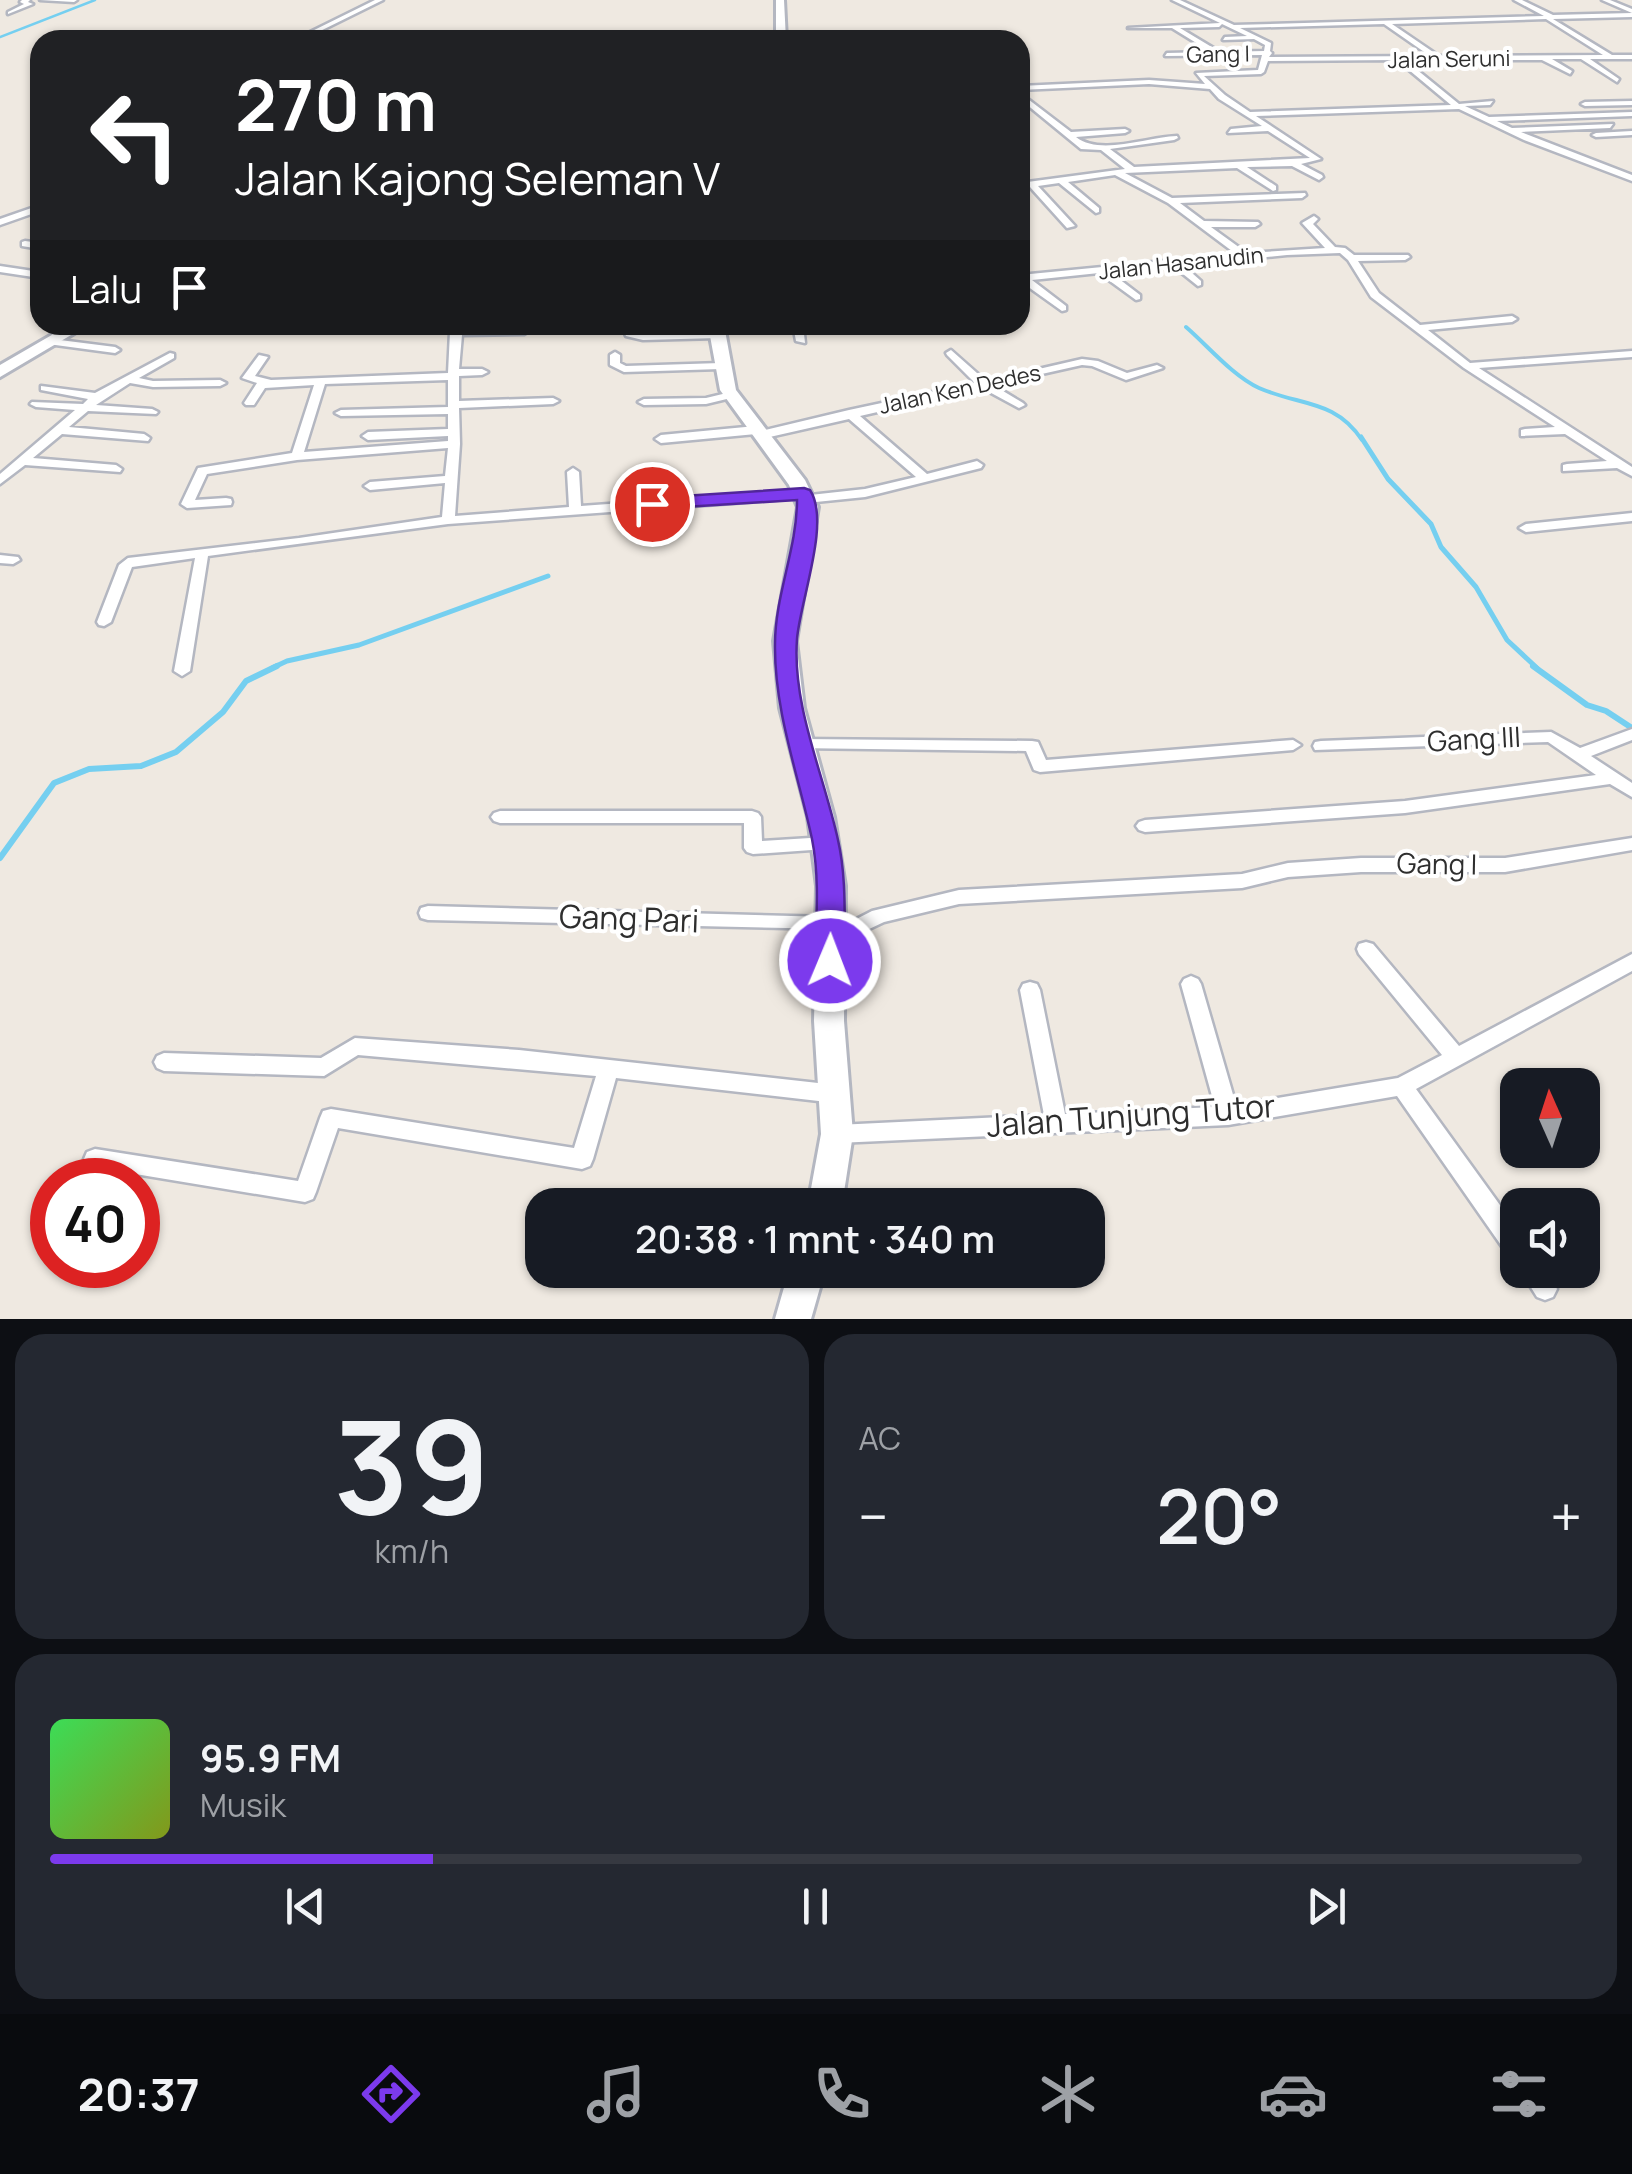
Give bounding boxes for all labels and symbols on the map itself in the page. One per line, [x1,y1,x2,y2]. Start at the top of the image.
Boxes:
street label: Gang I [1186,38,1250,70]
street label: Jalan Seruni [1387,43,1511,75]
street label: Jalan Hasanudin [1097,239,1265,287]
street label: Jalan Ken Dedes [876,357,1044,421]
pin [610,462,695,547]
street label: Gang III [1426,717,1522,759]
street label: Gang I [1396,843,1478,883]
street label: Gang Pari [558,894,700,942]
position arrow [778,909,882,1013]
north arrow [1500,1068,1600,1168]
street label: Jalan Tunjung Tutor [985,1083,1277,1147]
speed limit sign: 40 [30,1158,160,1288]

